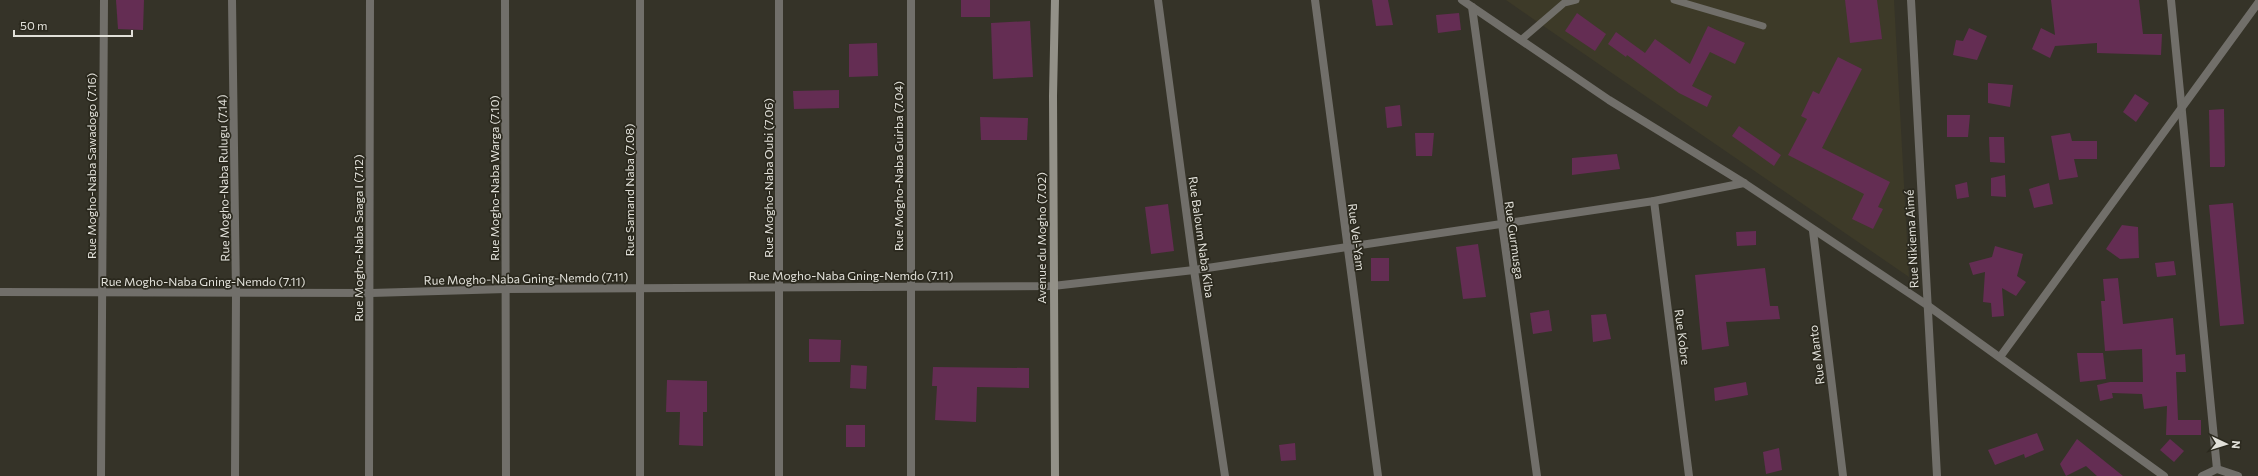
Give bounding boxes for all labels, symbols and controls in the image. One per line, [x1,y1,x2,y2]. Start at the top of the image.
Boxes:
scale bar [14,12,132,38]
text: 50 m [20,18,48,32]
street label: Rue Mogho-Naba Sawadogo (7.16) [84,73,98,259]
street label: Rue Mogho-Naba Guirba (7.04) [891,81,905,251]
street label: Rue Mogho-Naba Rulugu (7.14) [215,94,231,262]
street label: Rue Mogho-Naba Warga (7.10) [487,95,501,261]
street label: Rue Mogho-Naba Oubi (7.06) [761,98,775,258]
street label: Rue Samand Naba (7.08) [622,124,636,256]
street label: Rue Mogho-Naba Saaga I (7.12) [351,154,365,322]
street label: Avenue du Mogho (7.02) [1034,172,1048,304]
street label: Rue Baloum Naba Kiba [1187,175,1217,299]
street label: Rue Nikiema Aimé [1901,189,1921,289]
street label: Rue Gurmusga [1503,200,1527,280]
street label: Rue Vel-Yam [1346,203,1368,271]
street label: Rue Mogho-Naba Gning-Nemdo (7.11) [749,268,953,282]
street label: Rue Mogho-Naba Gning-Nemdo (7.11) [424,269,628,287]
street label: Rue Mogho-Naba Gning-Nemdo (7.11) [101,274,305,288]
street label: Rue Kobre [1673,308,1693,366]
street label: Rue Manto [1805,324,1827,386]
north arrow [2206,424,2246,464]
text: N [2230,440,2243,449]

